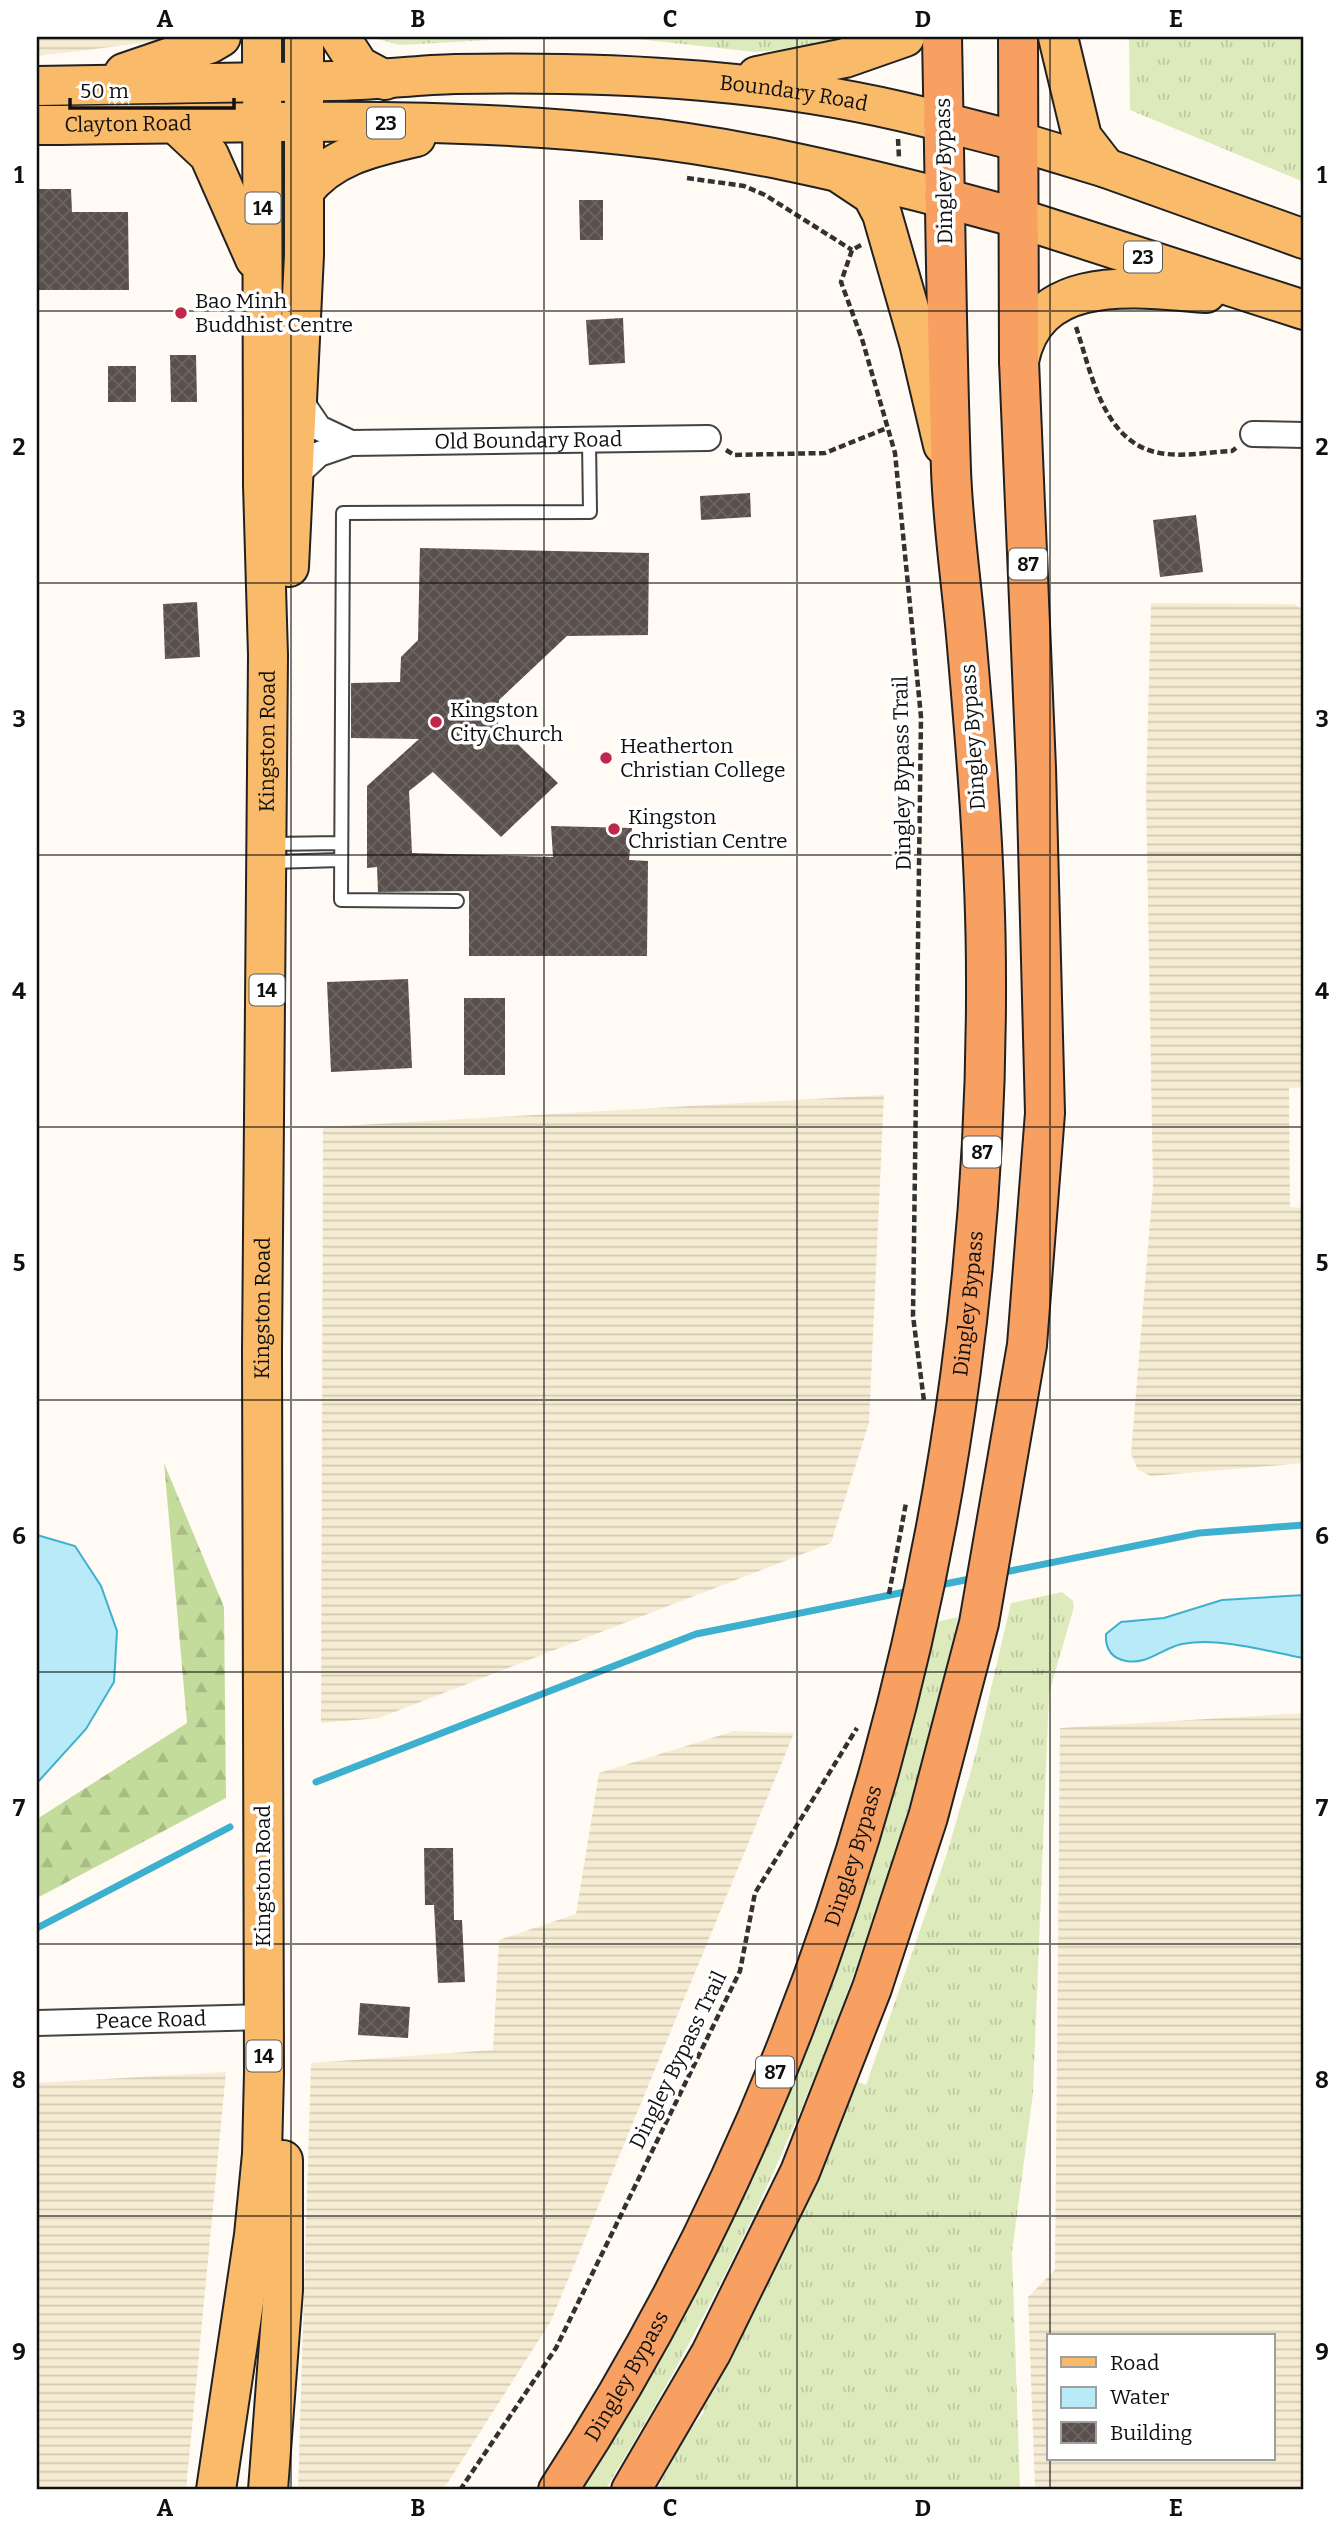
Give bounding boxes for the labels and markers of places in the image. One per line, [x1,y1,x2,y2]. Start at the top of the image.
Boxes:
place label: Bao Minh Buddhist Centre [195,288,353,338]
marker: Bao Minh Buddhist Centre [173,305,189,321]
place label: Kingston City Church [450,697,563,747]
marker: Kingston City Church [428,714,444,730]
place label: Heatherton Christian College [620,733,785,783]
marker: Heatherton Christian College [598,750,614,766]
place label: Kingston Christian Centre [628,804,788,854]
marker: Kingston Christian Centre [606,821,622,837]

